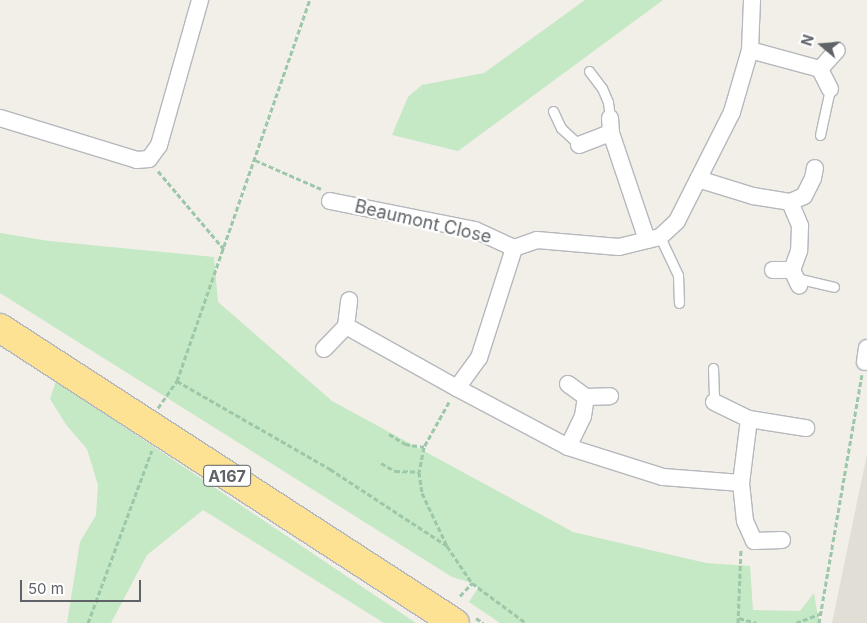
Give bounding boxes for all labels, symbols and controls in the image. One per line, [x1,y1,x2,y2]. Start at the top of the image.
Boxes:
north arrow [797,20,847,70]
text: N [798,33,817,48]
street label: Beaumont Close [353,196,493,248]
road number: A167 [202,462,252,490]
scale bar [22,570,144,602]
text: 50 m [28,579,64,598]

